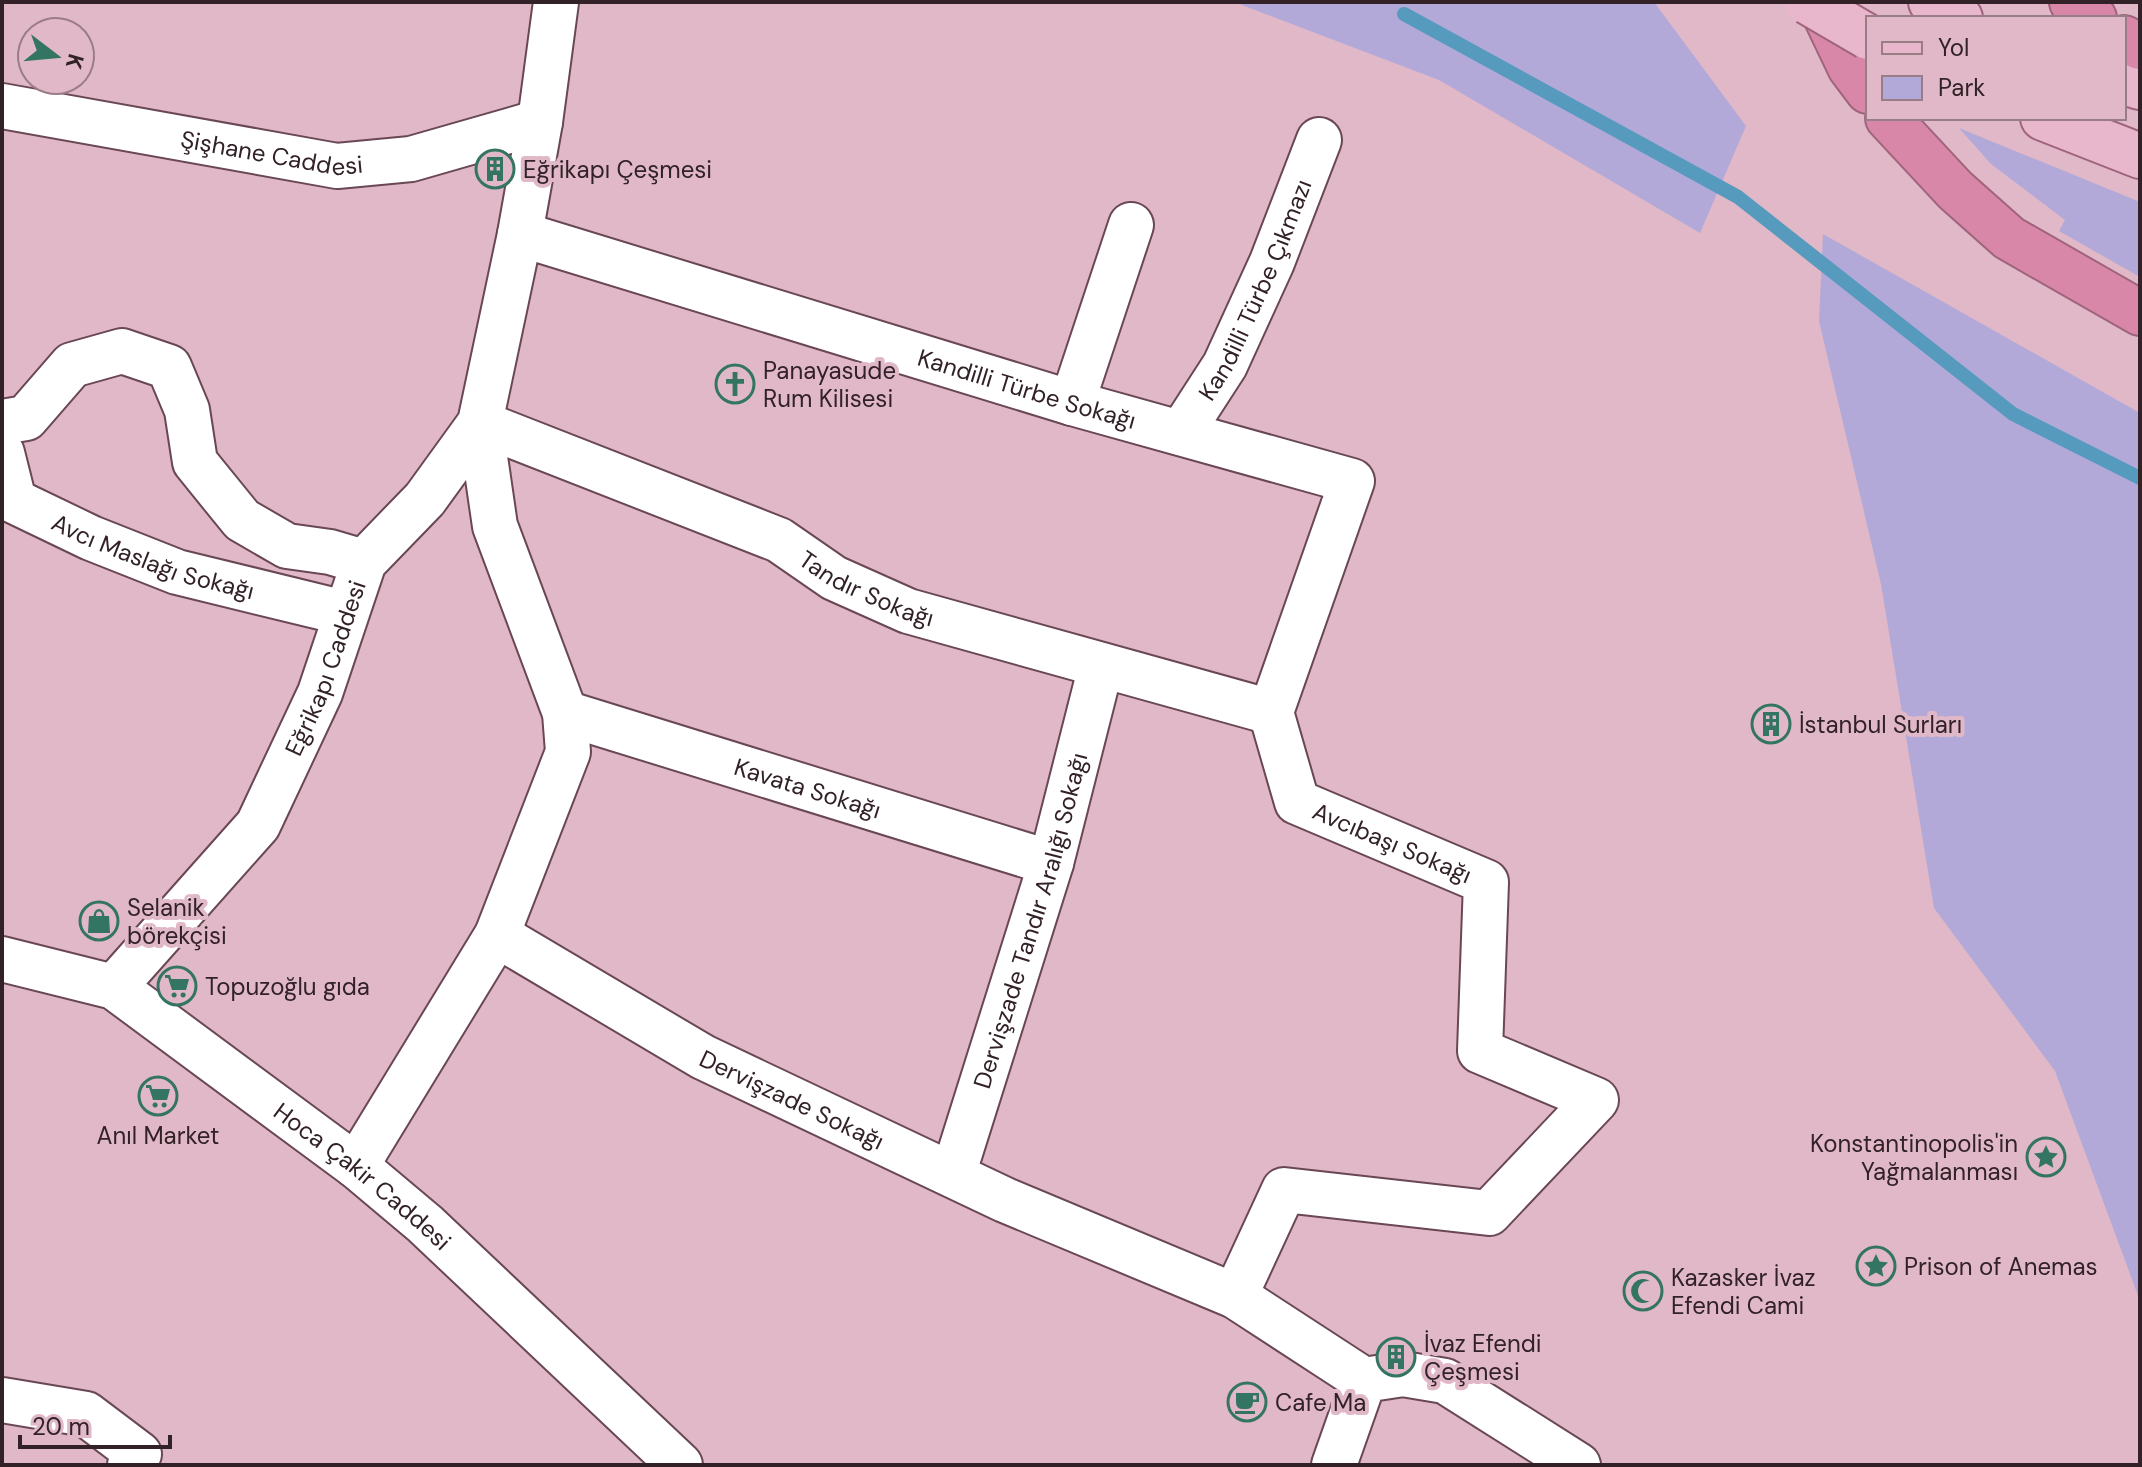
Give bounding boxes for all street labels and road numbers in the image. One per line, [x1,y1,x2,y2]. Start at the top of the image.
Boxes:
street label: Şişhane Caddesi [178,123,364,182]
street label: Kandilli Türbe Çıkmazı [1191,175,1318,406]
street label: Kandilli Türbe Sokağı [914,341,1139,436]
street label: Avcı Maslağı Sokağı [47,506,258,606]
street label: Tandır Sokağı [793,543,938,633]
street label: Eğrikapı Caddesi [277,576,372,760]
street label: Dervişzade Tandır Aralığı Sokağı [966,749,1094,1092]
street label: Kavata Sokağı [731,751,885,825]
street label: Avcıbaşı Sokağı [1308,795,1477,890]
street label: Dervişzade Sokağı [695,1042,889,1156]
street label: Hoca Çakir Caddesi [268,1095,458,1257]

